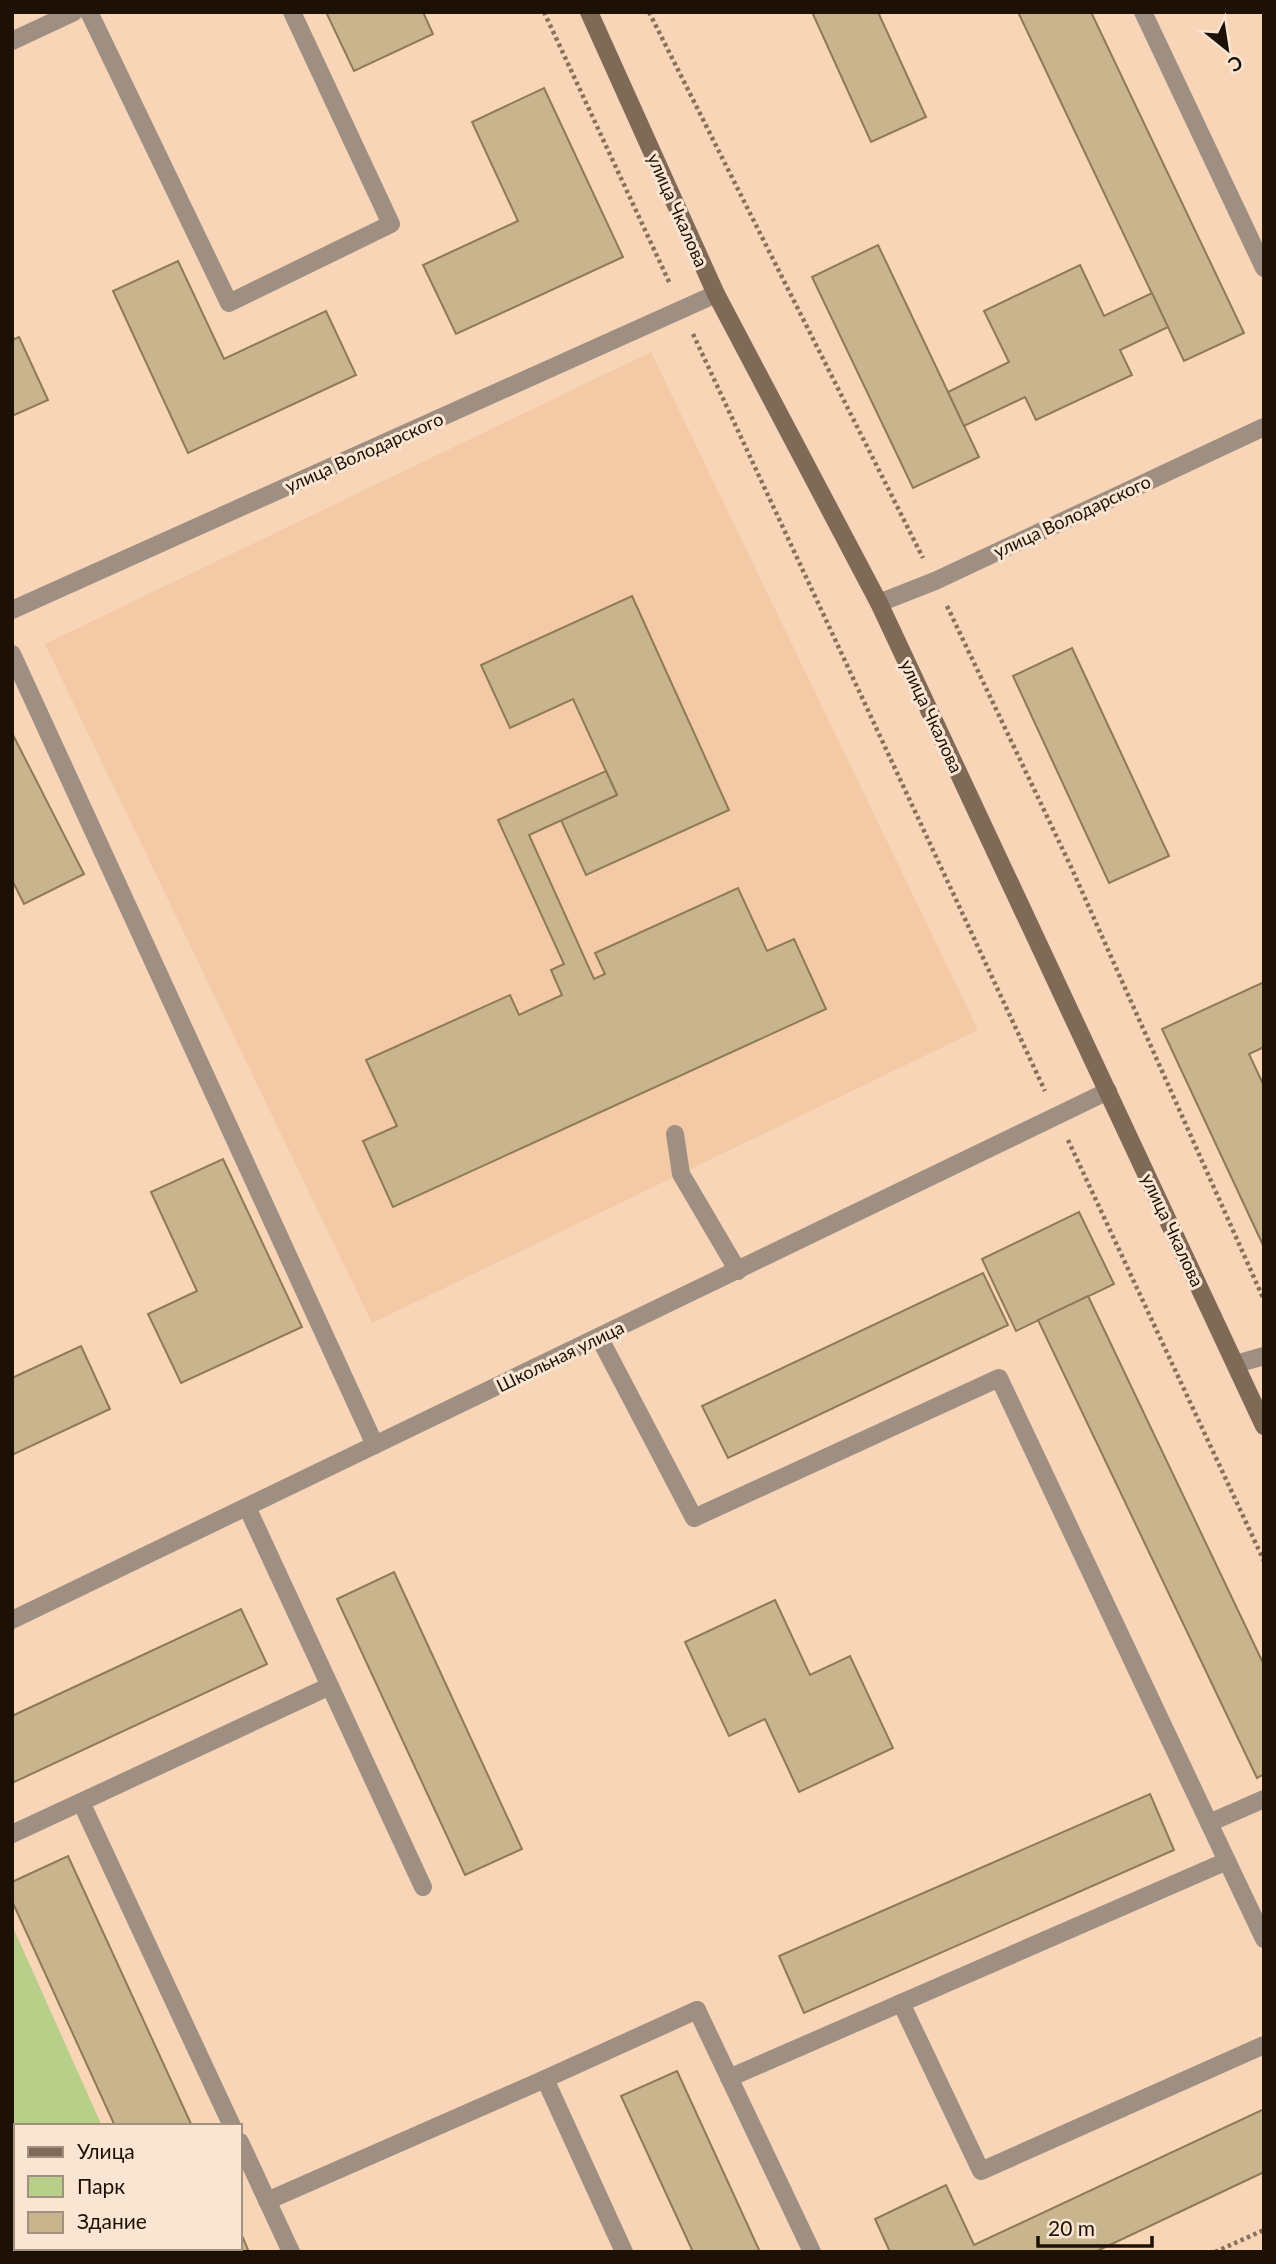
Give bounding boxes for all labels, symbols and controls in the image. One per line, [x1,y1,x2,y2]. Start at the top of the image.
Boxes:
north arrow [1192,14,1262,84]
text: С [1224,51,1247,77]
street label: улица Чкалова [643,150,713,270]
street label: улица Володарского [282,407,446,497]
street label: улица Володарского [990,470,1154,562]
street label: улица Чкалова [896,656,968,776]
street label: улица Чкалова [1137,1170,1209,1290]
street label: Школьная улица [493,1316,627,1396]
legend [14,2124,242,2250]
text: Улица [77,2138,135,2163]
text: Парк [77,2173,125,2198]
scale bar [1038,2204,1152,2248]
text: Здание [77,2208,147,2233]
text: 20 m [1048,2215,1095,2240]

